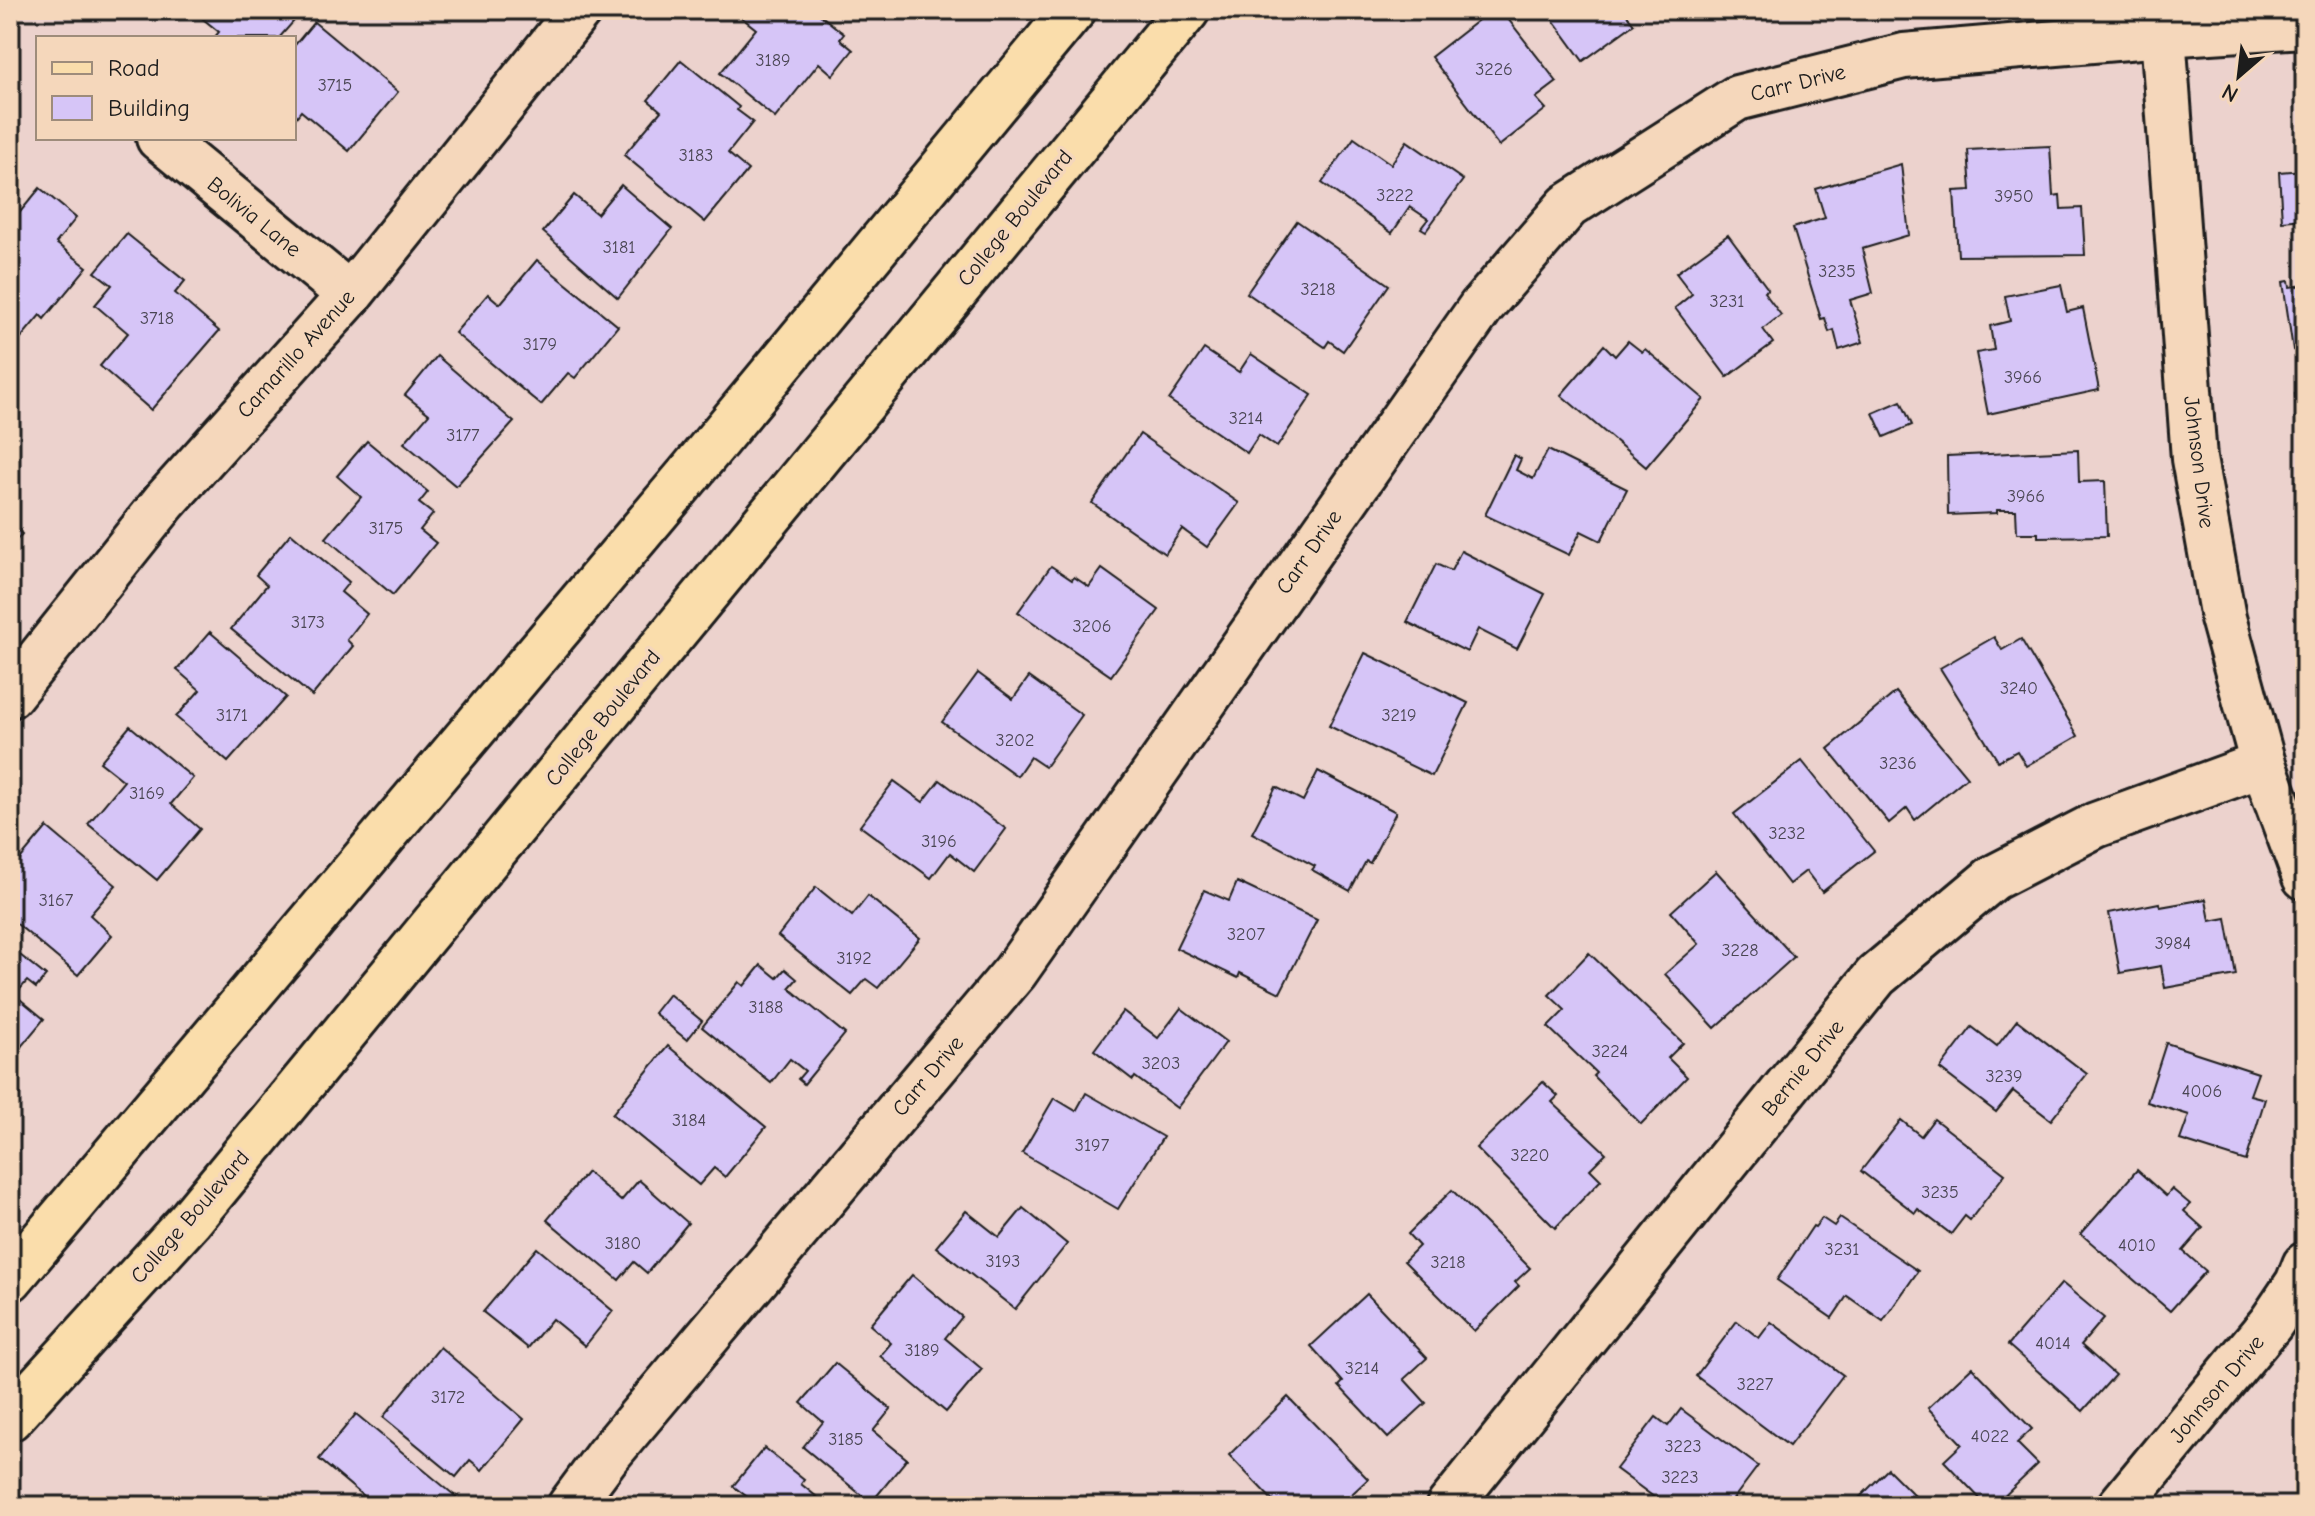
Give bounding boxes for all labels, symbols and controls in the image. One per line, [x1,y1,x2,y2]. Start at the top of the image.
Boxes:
legend [36,36,296,140]
north arrow [2199,36,2279,116]
house number: 3189 [755,50,791,71]
text: Road [108,54,160,82]
house number: 3226 [1475,59,1513,80]
street label: Carr Drive [1748,59,1848,107]
house number: 3715 [318,75,352,96]
text: N [2218,78,2243,108]
text: Building [108,94,190,122]
house number: 3183 [679,145,713,166]
street label: College Boulevard [952,145,1078,291]
street label: Bolivia Lane [202,171,306,263]
house number: 3222 [1376,185,1414,206]
house number: 3950 [1994,186,2034,207]
house number: 3181 [603,237,635,258]
house number: 3235 [1818,261,1856,282]
house number: 3218 [1301,279,1335,300]
street label: Camarillo Avenue [232,284,360,424]
house number: 3231 [1710,291,1744,312]
house number: 3718 [140,308,174,329]
house number: 3179 [523,334,557,355]
house number: 3966 [2004,367,2042,388]
street label: Johnson Drive [2178,394,2220,530]
house number: 3214 [1229,408,1263,429]
house number: 3177 [446,425,480,446]
house number: 3966 [2007,486,2045,507]
street label: Carr Drive [1271,505,1347,599]
house number: 3175 [369,518,403,539]
house number: 3173 [291,612,325,633]
house number: 3206 [1072,616,1112,637]
street label: College Boulevard [540,645,666,791]
house number: 3240 [2000,678,2038,699]
house number: 3171 [216,705,248,726]
house number: 3219 [1381,705,1417,726]
house number: 3202 [996,730,1034,751]
house number: 3236 [1879,753,1917,774]
house number: 3169 [129,783,165,804]
house number: 3232 [1768,823,1806,844]
house number: 3196 [921,831,957,852]
house number: 3167 [39,890,74,911]
house number: 3207 [1227,924,1265,945]
house number: 3984 [2155,933,2191,954]
house number: 3228 [1721,940,1759,961]
house number: 3192 [836,948,872,969]
house number: 3188 [749,997,783,1018]
street label: Bernie Drive [1756,1015,1850,1121]
street label: Carr Drive [887,1030,969,1122]
house number: 3224 [1592,1041,1628,1062]
house number: 3203 [1142,1053,1180,1074]
house number: 3239 [1985,1066,2023,1087]
house number: 4006 [2182,1081,2222,1102]
house number: 3184 [672,1110,706,1131]
house number: 3197 [1075,1135,1110,1156]
street label: College Boulevard [125,1145,255,1289]
house number: 3220 [1511,1145,1549,1166]
house number: 3235 [1921,1182,1959,1203]
house number: 3180 [605,1233,641,1254]
house number: 4010 [2118,1235,2156,1256]
house number: 3231 [1825,1239,1859,1260]
house number: 3193 [986,1251,1020,1272]
house number: 3218 [1431,1252,1465,1273]
street label: Johnson Drive [2164,1330,2270,1448]
house number: 4014 [2035,1333,2071,1354]
house number: 3189 [904,1340,940,1361]
house number: 3214 [1345,1358,1379,1379]
house number: 3227 [1737,1374,1774,1395]
house number: 3172 [431,1387,465,1408]
house number: 4022 [1971,1426,2009,1447]
house number: 3185 [828,1429,864,1450]
house number: 3223 [1664,1436,1702,1457]
house number: 3223 [1661,1467,1699,1488]

